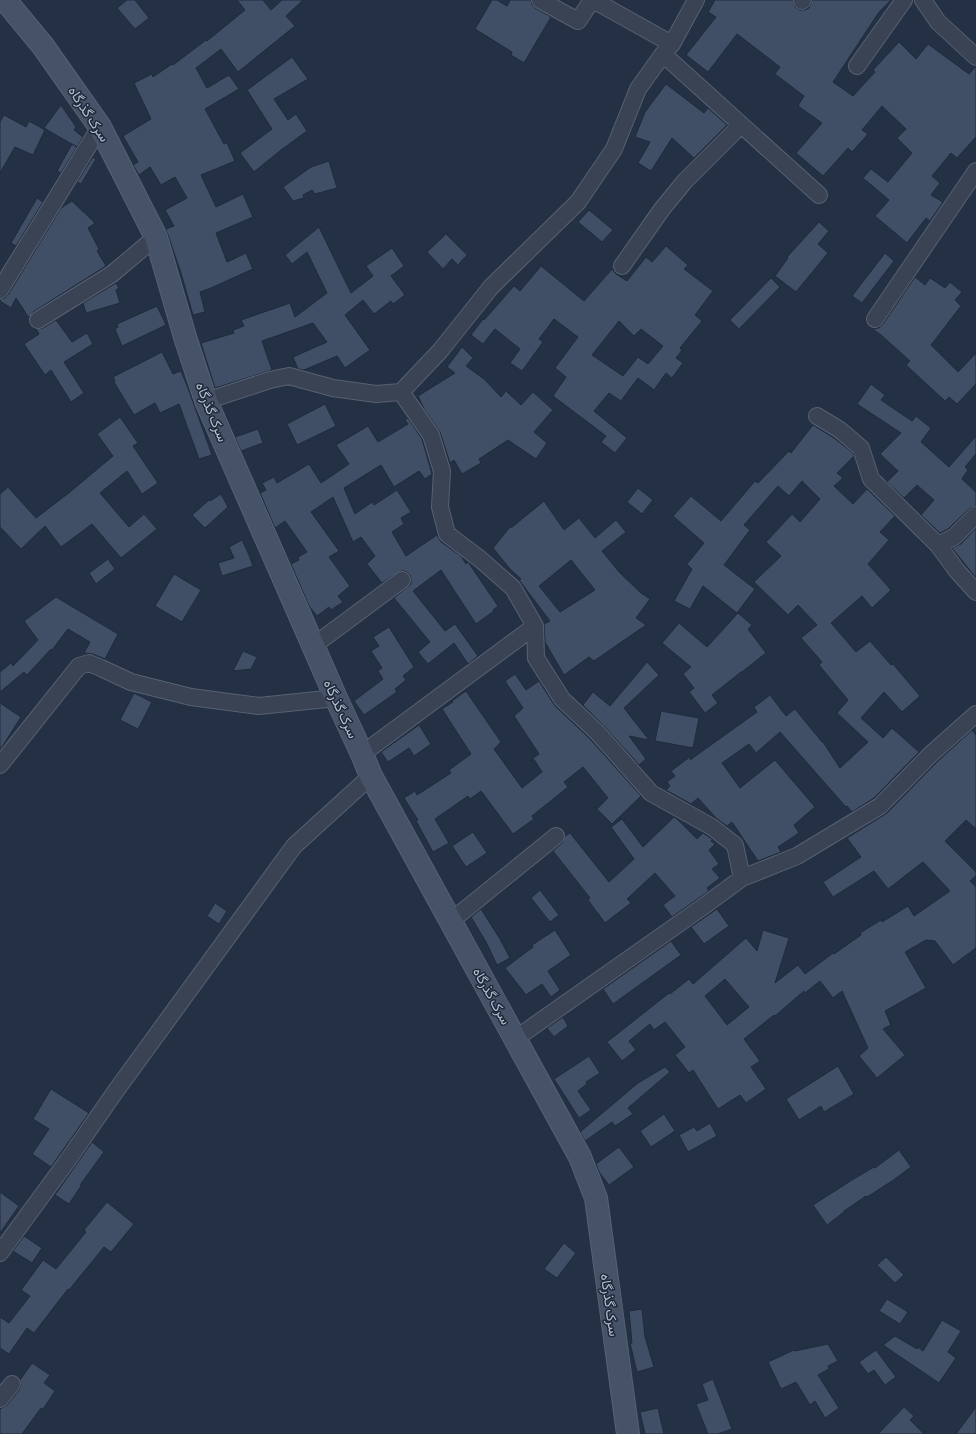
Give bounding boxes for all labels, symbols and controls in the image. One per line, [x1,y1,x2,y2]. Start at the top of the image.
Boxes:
street label: سرک گذرگاه [64,83,113,145]
street label: سرک گذرگاه [192,380,231,445]
street label: سرک گذرگاه [320,677,362,741]
street label: سرک گذرگاه [469,965,514,1028]
street label: سرک گذرگاه [597,1273,622,1337]

